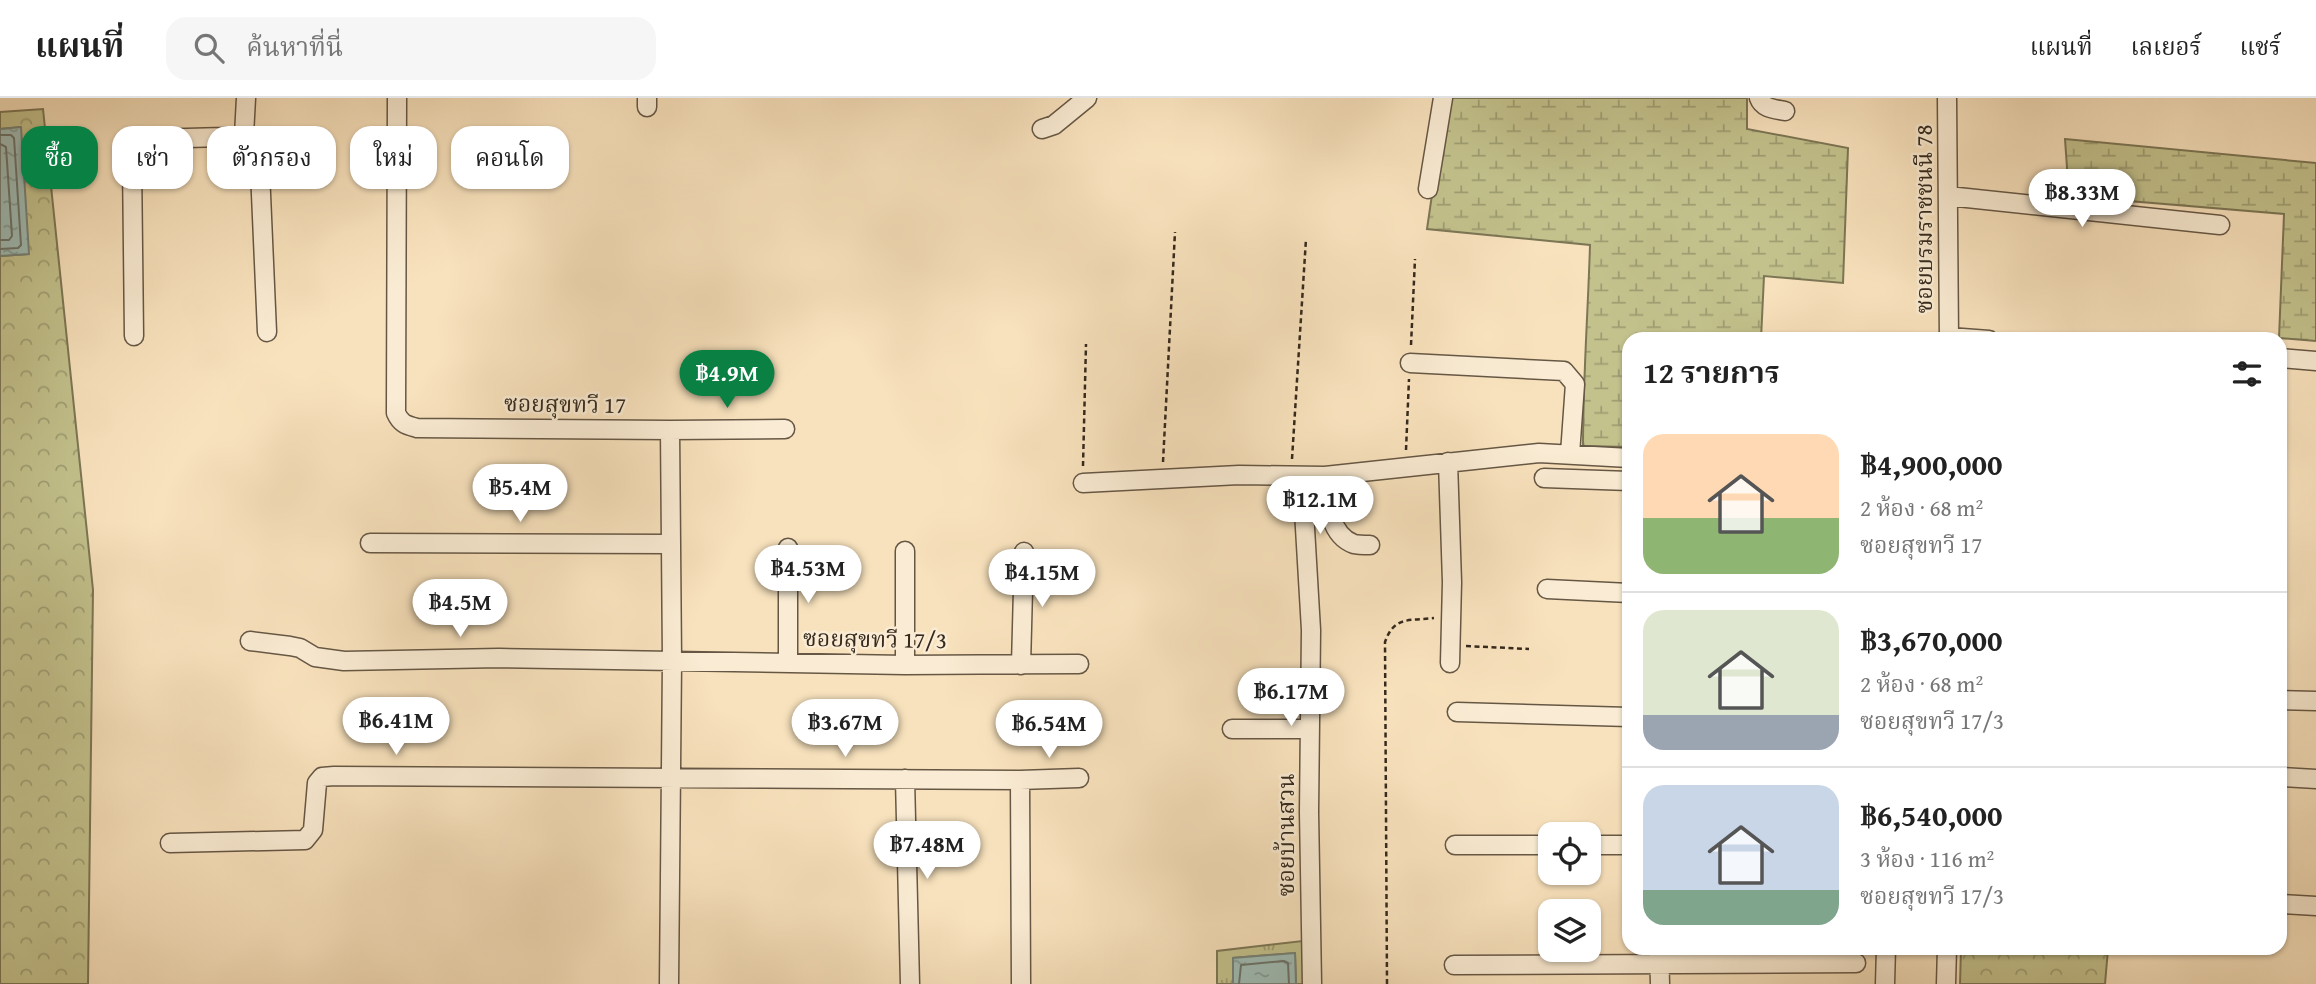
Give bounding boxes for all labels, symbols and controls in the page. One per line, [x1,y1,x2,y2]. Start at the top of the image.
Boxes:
search box [166,17,656,80]
text: แผนที่ [35,21,124,69]
text: ค้นหาที่นี่ [246,27,343,66]
icon: search [190,29,228,67]
text: แผนที่ [2030,29,2093,64]
text: เลเยอร์ [2131,29,2202,64]
text: แชร์ [2240,29,2281,64]
street label: ซอยบรมราชชนนี 78 [1907,125,1940,313]
chip: ซื้อ [21,126,98,189]
chip: เช่า [112,126,193,189]
chip: ตัวกรอง [207,126,336,189]
chip: ใหม่ [350,126,437,189]
chip: คอนโด [451,126,569,189]
pin: ฿8.33M [2025,170,2139,229]
text: ฿8.33M [2045,175,2119,208]
pin: ฿4.9M [678,350,776,410]
text: 12 รายการ [1643,350,1780,394]
icon: filters [2228,355,2266,393]
text: ฿4.9M [696,356,758,389]
street label: ซอยสุขทวี 17 [504,386,626,421]
text: ฿4,900,000 [1860,442,2003,486]
icon: home [1699,462,1783,546]
pin: ฿5.4M [471,464,569,524]
text: ฿5.4M [489,470,551,503]
pin: ฿12.1M [1263,476,1377,536]
text: ฿12.1M [1283,482,1357,515]
text: 2 ห้อง · 68 m² [1860,491,1983,524]
text: ซอยสุขทวี 17 [1860,528,1982,561]
pin: ฿4.53M [751,546,865,605]
pin: ฿4.15M [985,550,1099,609]
text: ฿4.53M [771,551,845,584]
text: ฿4.15M [1005,555,1079,588]
pin: ฿4.5M [411,580,509,639]
text: ฿4.5M [429,585,491,618]
text: ฿3,670,000 [1860,618,2003,662]
street label: ซอยสุขทวี 17/3 [803,621,947,656]
icon: home [1699,638,1783,722]
text: 2 ห้อง · 68 m² [1860,667,1983,700]
pin: ฿6.17M [1234,668,1348,728]
text: ฿6.17M [1254,674,1328,707]
pin: ฿6.41M [339,698,453,757]
pin: ฿3.67M [788,700,902,759]
pin: ฿6.54M [992,700,1106,760]
text: ฿6.41M [359,703,433,736]
text: ซอยสุขทวี 17/3 [1860,704,2004,737]
text: ฿3.67M [808,705,882,738]
text: ฿6.54M [1012,706,1086,739]
street label: ซอยบ้านสวน [1269,773,1302,897]
text: ฿6,540,000 [1860,793,2003,837]
icon: home [1699,813,1783,897]
pin: ฿7.48M [870,822,984,881]
map controls [1538,822,1601,962]
button: locate [1538,822,1601,885]
text: ฿7.48M [890,827,964,860]
text: 3 ห้อง · 116 m² [1860,842,1994,875]
text: ซอยสุขทวี 17/3 [1860,879,2004,912]
button: layers [1538,899,1601,962]

